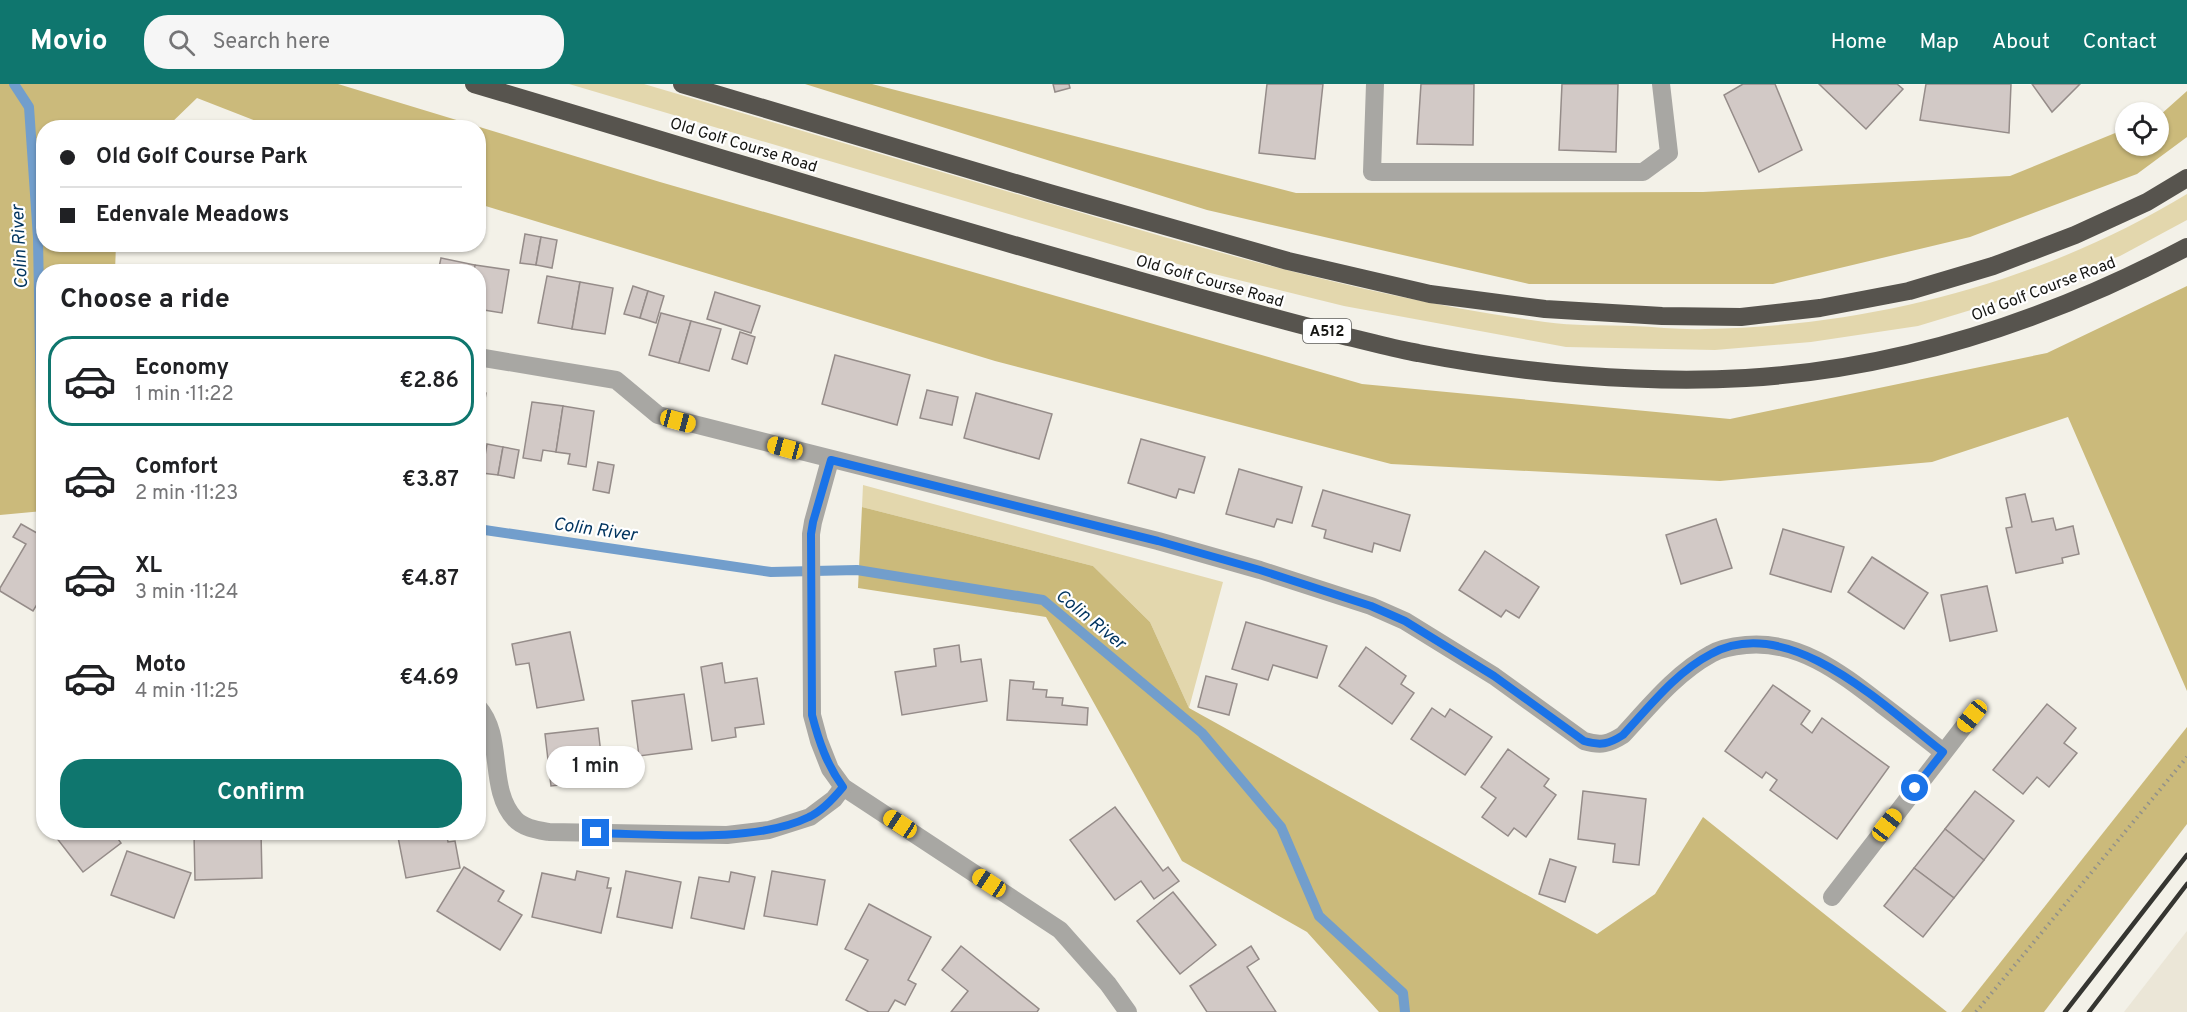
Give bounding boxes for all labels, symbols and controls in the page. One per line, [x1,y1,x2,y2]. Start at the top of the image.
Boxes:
search box [144,15,564,69]
text: Movio [30,24,108,60]
icon: search [165,26,198,59]
text: Search here [213,29,330,56]
text: Home [1831,29,1887,56]
text: Map [1920,29,1959,56]
text: About [1992,29,2050,56]
text: Contact [2083,29,2157,56]
map controls [2115,102,2169,156]
button: locate [2115,102,2169,156]
street label: Old Golf Course Road [667,114,820,178]
text: Old Golf Course Park [96,144,308,171]
water label: Colin River [7,202,34,290]
text: Edenvale Meadows [96,202,289,229]
street label: Old Golf Course Road [1133,251,1286,313]
street label: Old Golf Course Road [1969,253,2119,327]
text: Choose a ride [60,283,230,317]
road number: A512 [1303,319,1351,343]
icon: car [63,354,117,408]
text: Economy [135,355,229,382]
text: €2.86 [399,368,459,395]
text: 1 min · 11:22 [135,382,234,408]
car [658,408,698,434]
car [765,435,805,461]
icon: car [63,453,117,507]
text: Comfort [135,454,218,481]
text: €3.87 [402,467,459,494]
text: 2 min · 11:23 [135,481,238,507]
water label: Colin River [551,513,640,548]
icon: car [63,552,117,606]
text: XL [135,553,162,580]
text: €4.87 [401,566,459,593]
text: 3 min · 11:24 [135,580,238,606]
water label: Colin River [1050,585,1132,657]
icon: car [63,651,117,705]
text: Moto [135,652,186,679]
text: €4.69 [399,665,459,692]
text: 4 min · 11:25 [135,679,239,705]
car [1954,696,1990,736]
callout: 1 min [546,746,646,788]
text: 1 min [572,754,619,780]
button: Confirm [60,759,462,828]
route start [1901,774,1928,801]
car [1869,805,1905,845]
car [880,807,920,841]
route end [582,819,609,846]
car [969,866,1009,900]

